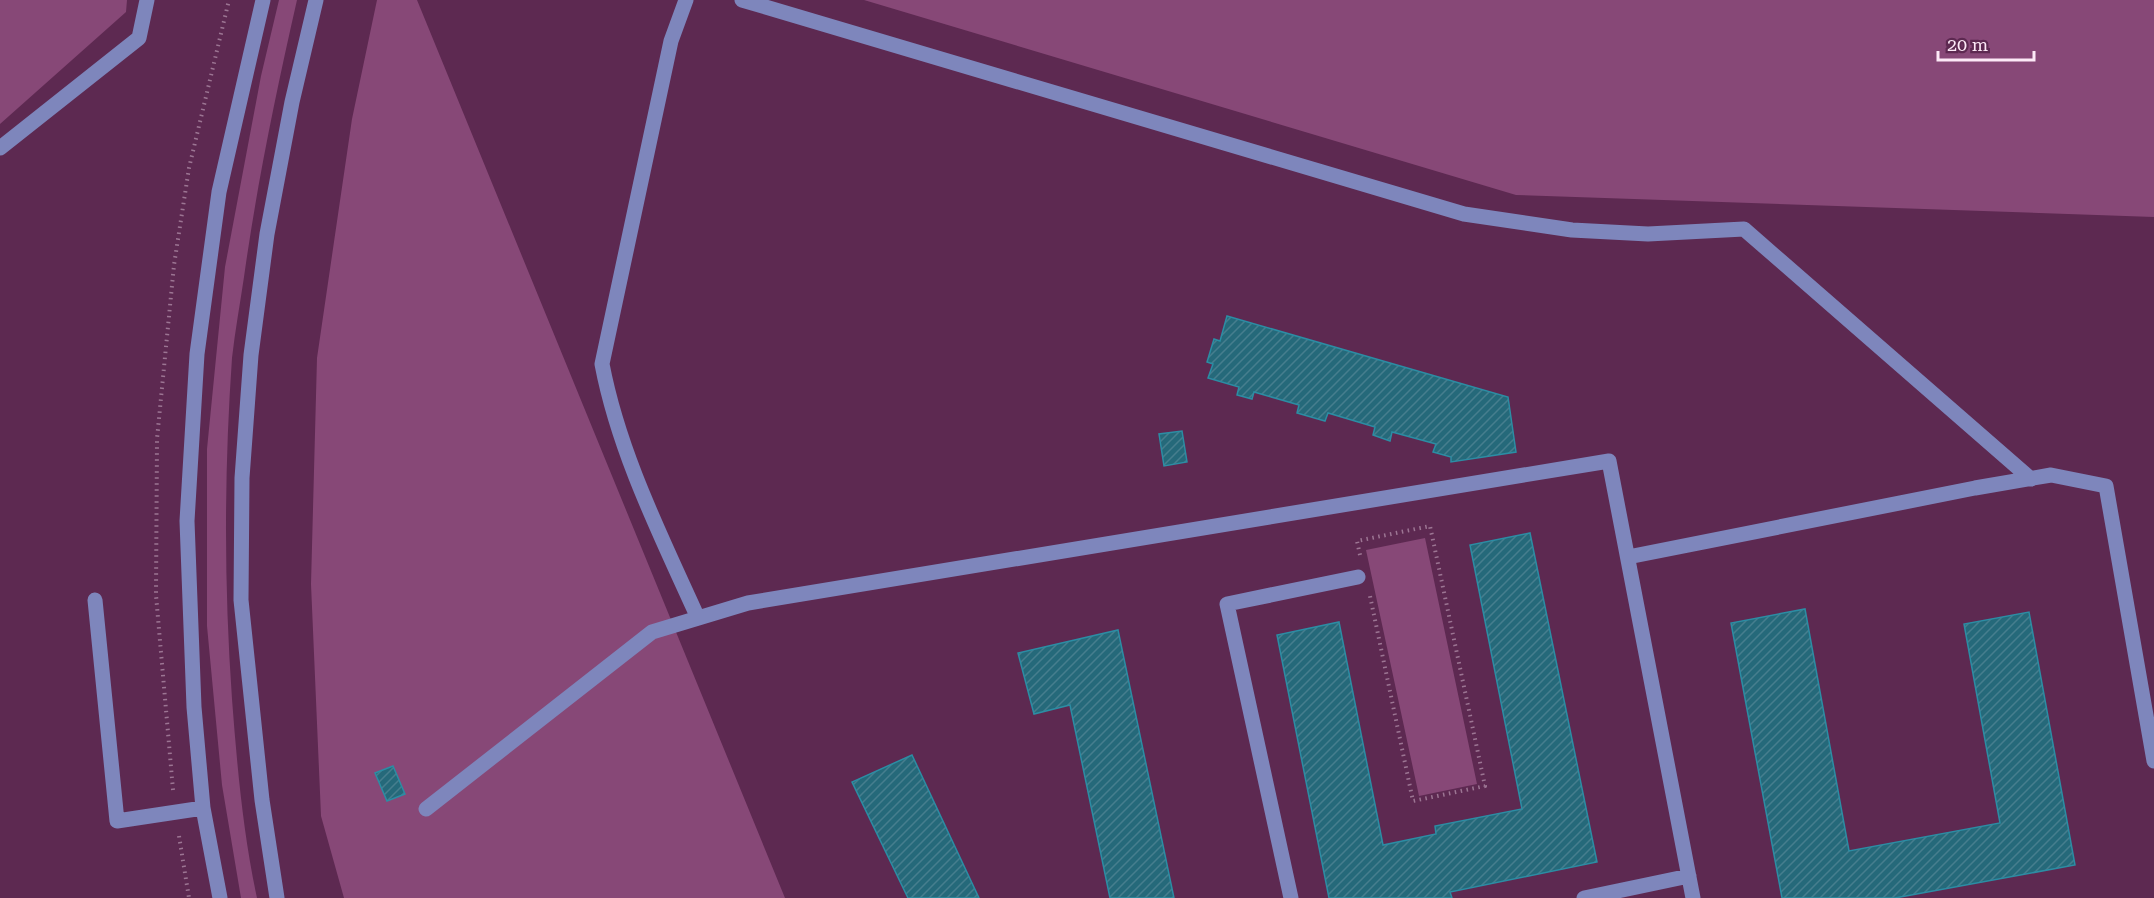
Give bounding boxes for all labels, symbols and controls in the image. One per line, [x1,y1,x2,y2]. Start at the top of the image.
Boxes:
scale bar [1938,24,2034,62]
text: 20 m [1947,34,1988,55]

